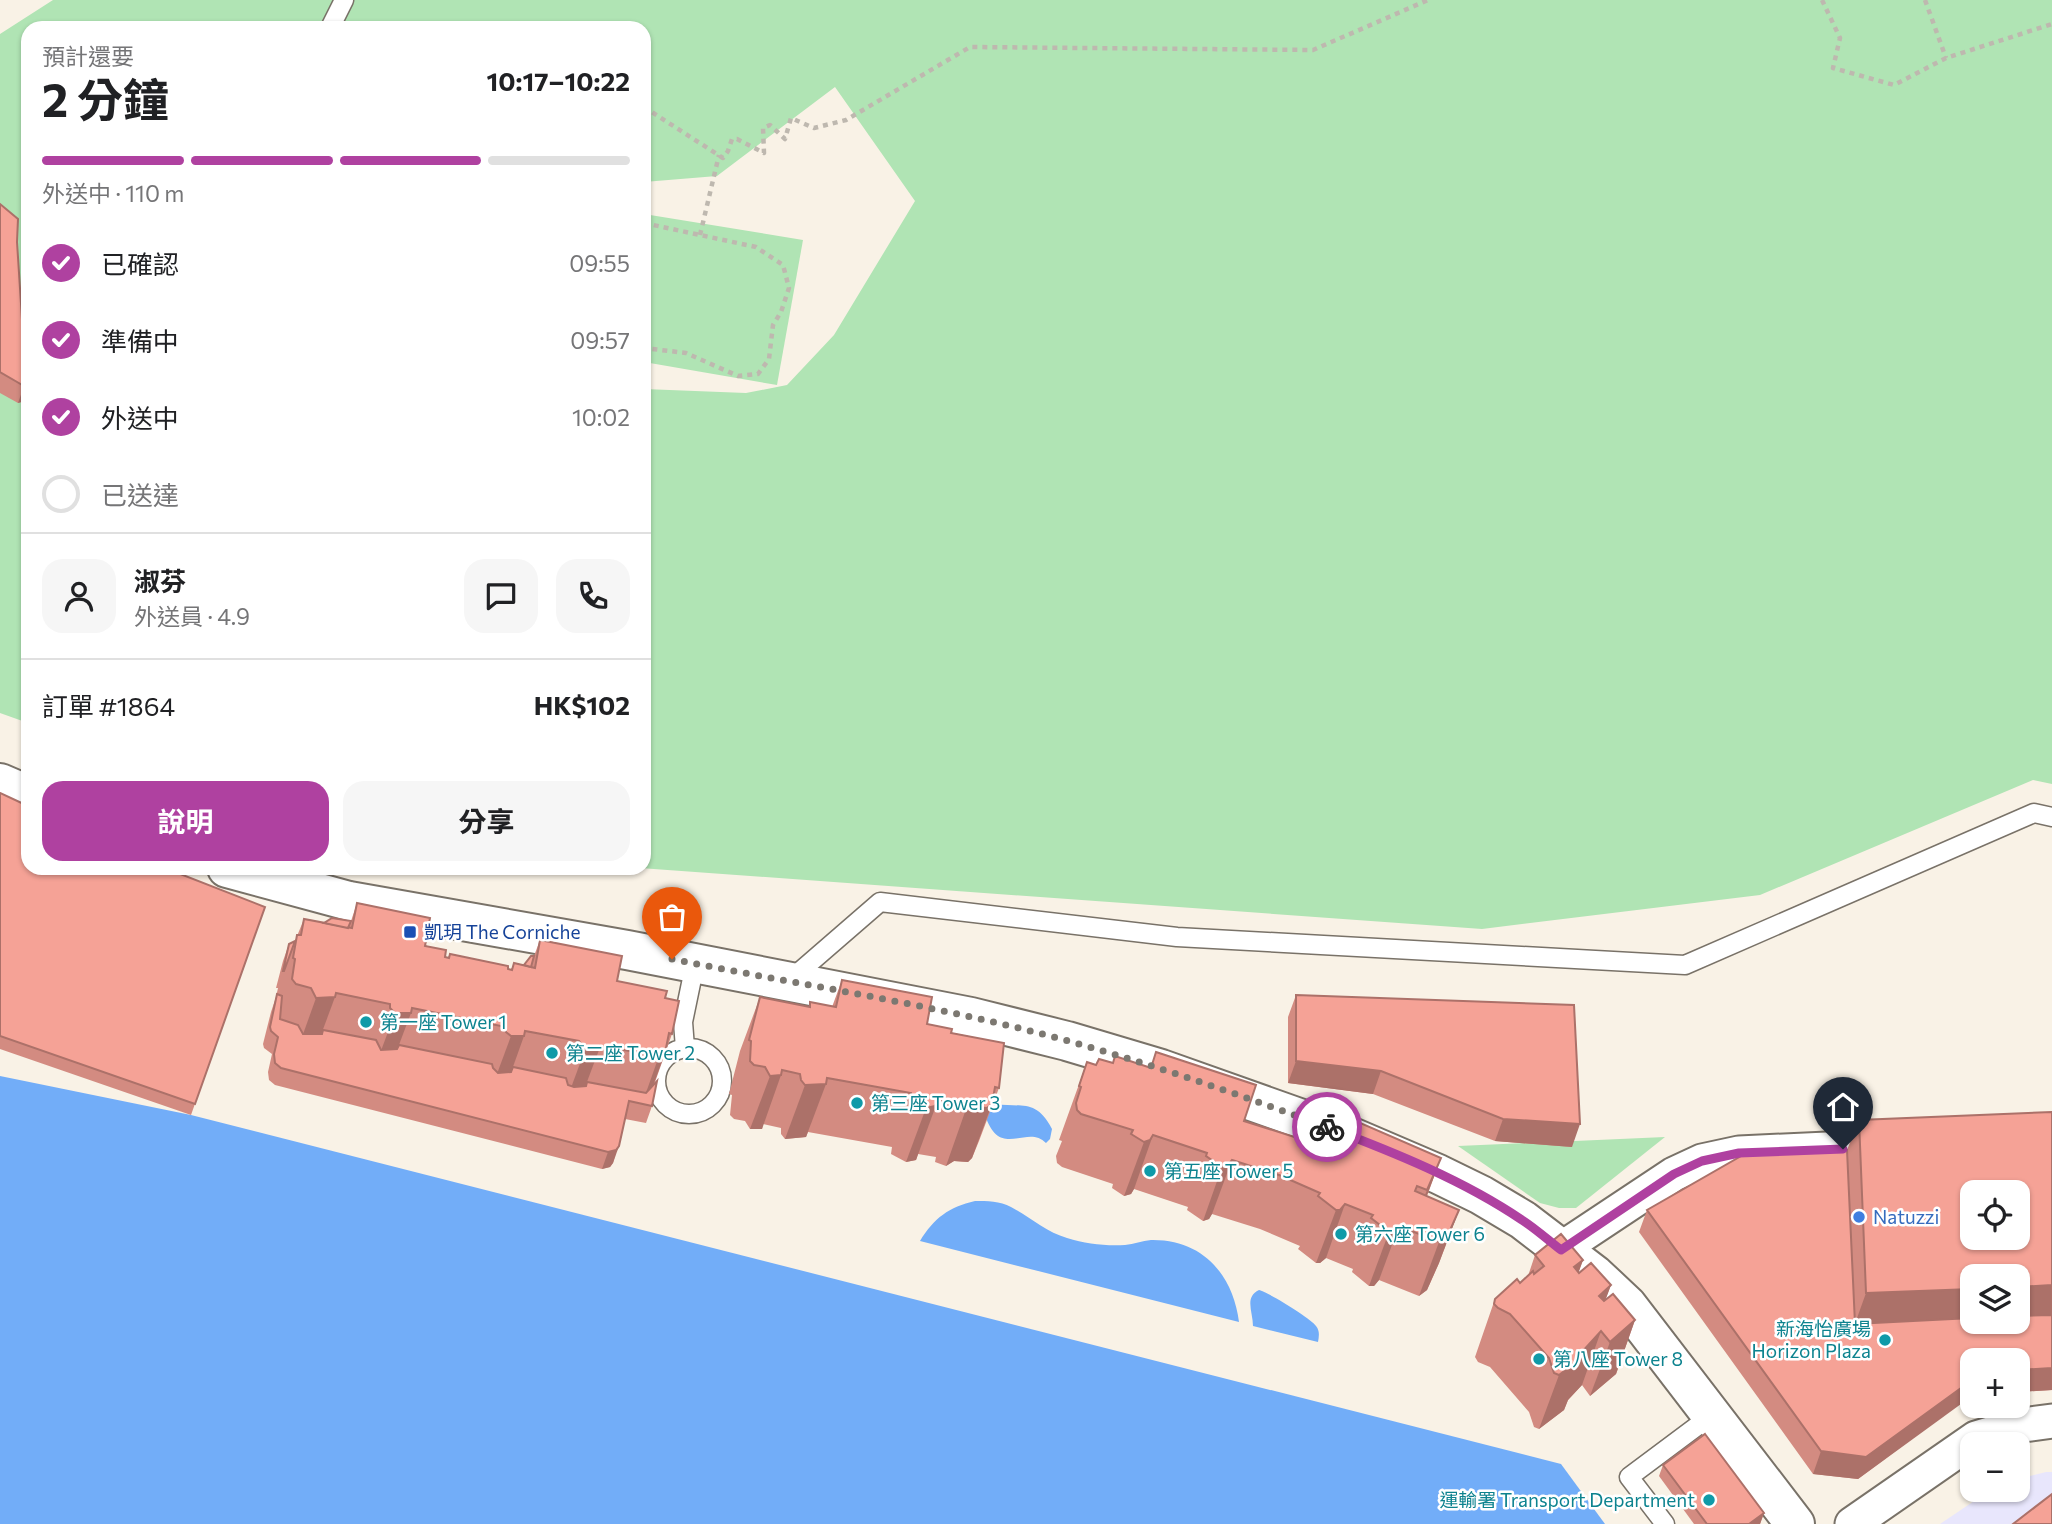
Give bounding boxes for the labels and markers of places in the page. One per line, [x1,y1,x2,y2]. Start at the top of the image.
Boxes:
pin [642,887,702,959]
place label: 凱玥 The Corniche [424,920,580,943]
marker: 凱玥 The Corniche [402,924,418,940]
place label: 第一座 Tower 1 [380,1010,507,1033]
marker: 第一座 Tower 1 [358,1014,374,1030]
place label: 第二座 Tower 2 [566,1041,695,1064]
marker: 第二座 Tower 2 [544,1045,560,1061]
pin [1813,1077,1873,1149]
place label: 第三座 Tower 3 [871,1091,1000,1114]
marker: 第三座 Tower 3 [849,1095,865,1111]
place label: 第五座 Tower 5 [1164,1159,1293,1182]
marker: 第五座 Tower 5 [1142,1163,1158,1179]
place label: Natuzzi [1873,1205,1939,1228]
marker: Natuzzi [1851,1209,1867,1225]
place label: 第六座 Tower 6 [1355,1222,1485,1245]
marker: 第六座 Tower 6 [1333,1226,1349,1242]
place label: 新海怡廣場 Horizon Plaza [1752,1317,1871,1362]
marker: 新海怡廣場 Horizon Plaza [1877,1332,1893,1348]
place label: 第八座 Tower 8 [1553,1347,1683,1370]
marker: 第八座 Tower 8 [1531,1351,1547,1367]
place label: 運輸署 Transport Department [1439,1488,1695,1511]
marker: 運輸署 Transport Department [1701,1492,1717,1508]

